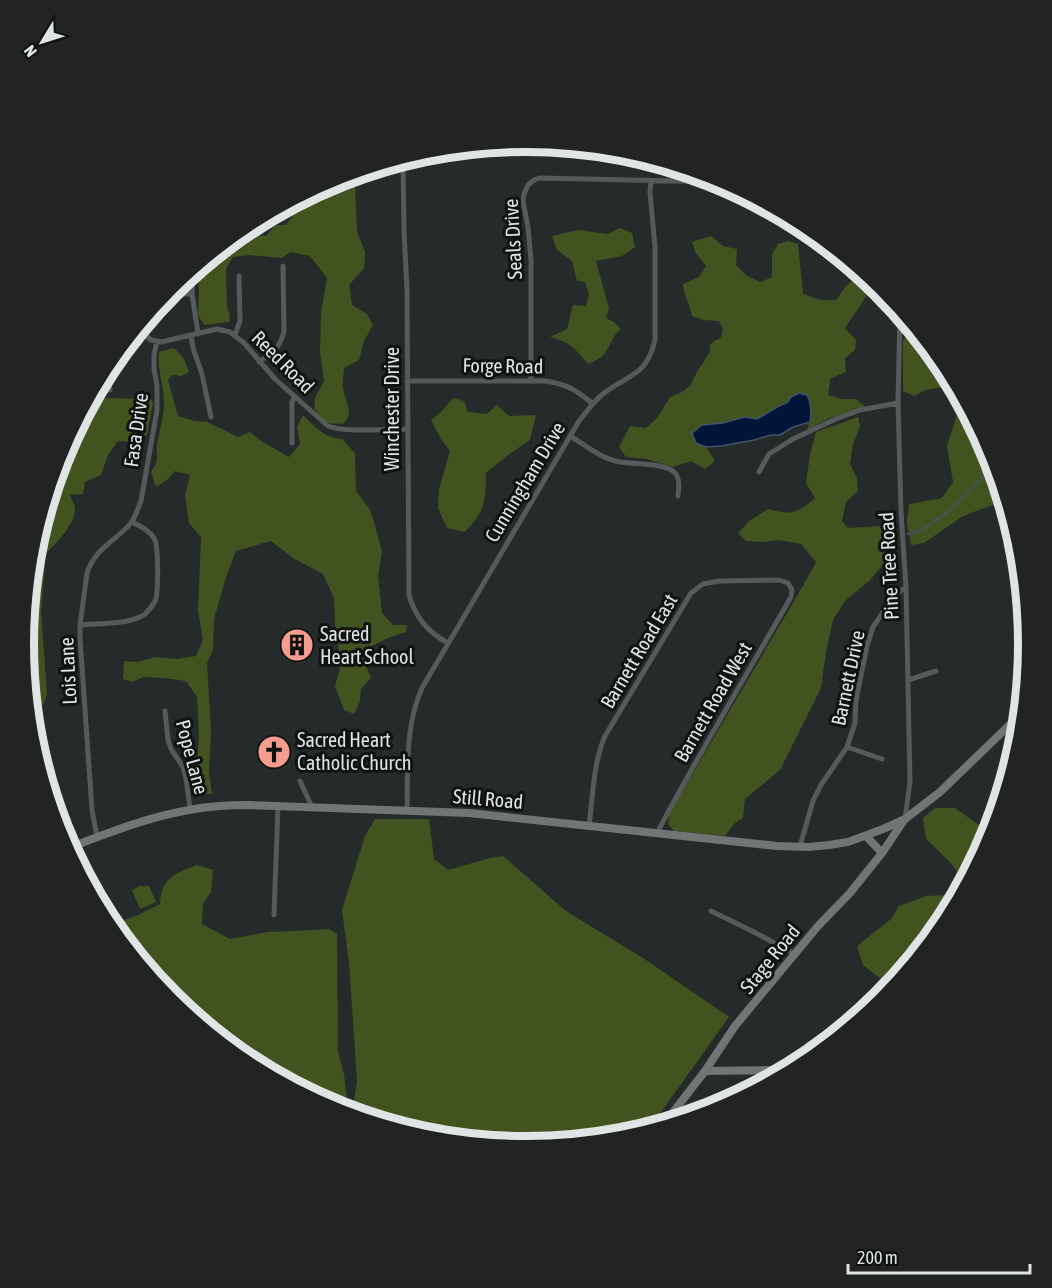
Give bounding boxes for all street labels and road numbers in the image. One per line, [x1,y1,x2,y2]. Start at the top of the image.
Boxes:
street label: Seals Drive [499,198,526,280]
street label: Reed Road [248,326,319,397]
street label: Winchester Drive [380,347,403,471]
street label: Forge Road [463,353,543,378]
street label: Fasa Drive [119,391,152,469]
street label: Cunningham Drive [480,418,569,546]
street label: Pine Tree Road [874,512,903,621]
street label: Barnett Road East [595,589,682,712]
street label: Barnett Drive [826,628,869,728]
street label: Lois Lane [54,637,81,705]
street label: Barnett Road West [669,638,756,766]
street label: Pope Lane [172,717,213,797]
street label: Still Road [452,784,524,813]
street label: Stage Road [735,920,804,998]

